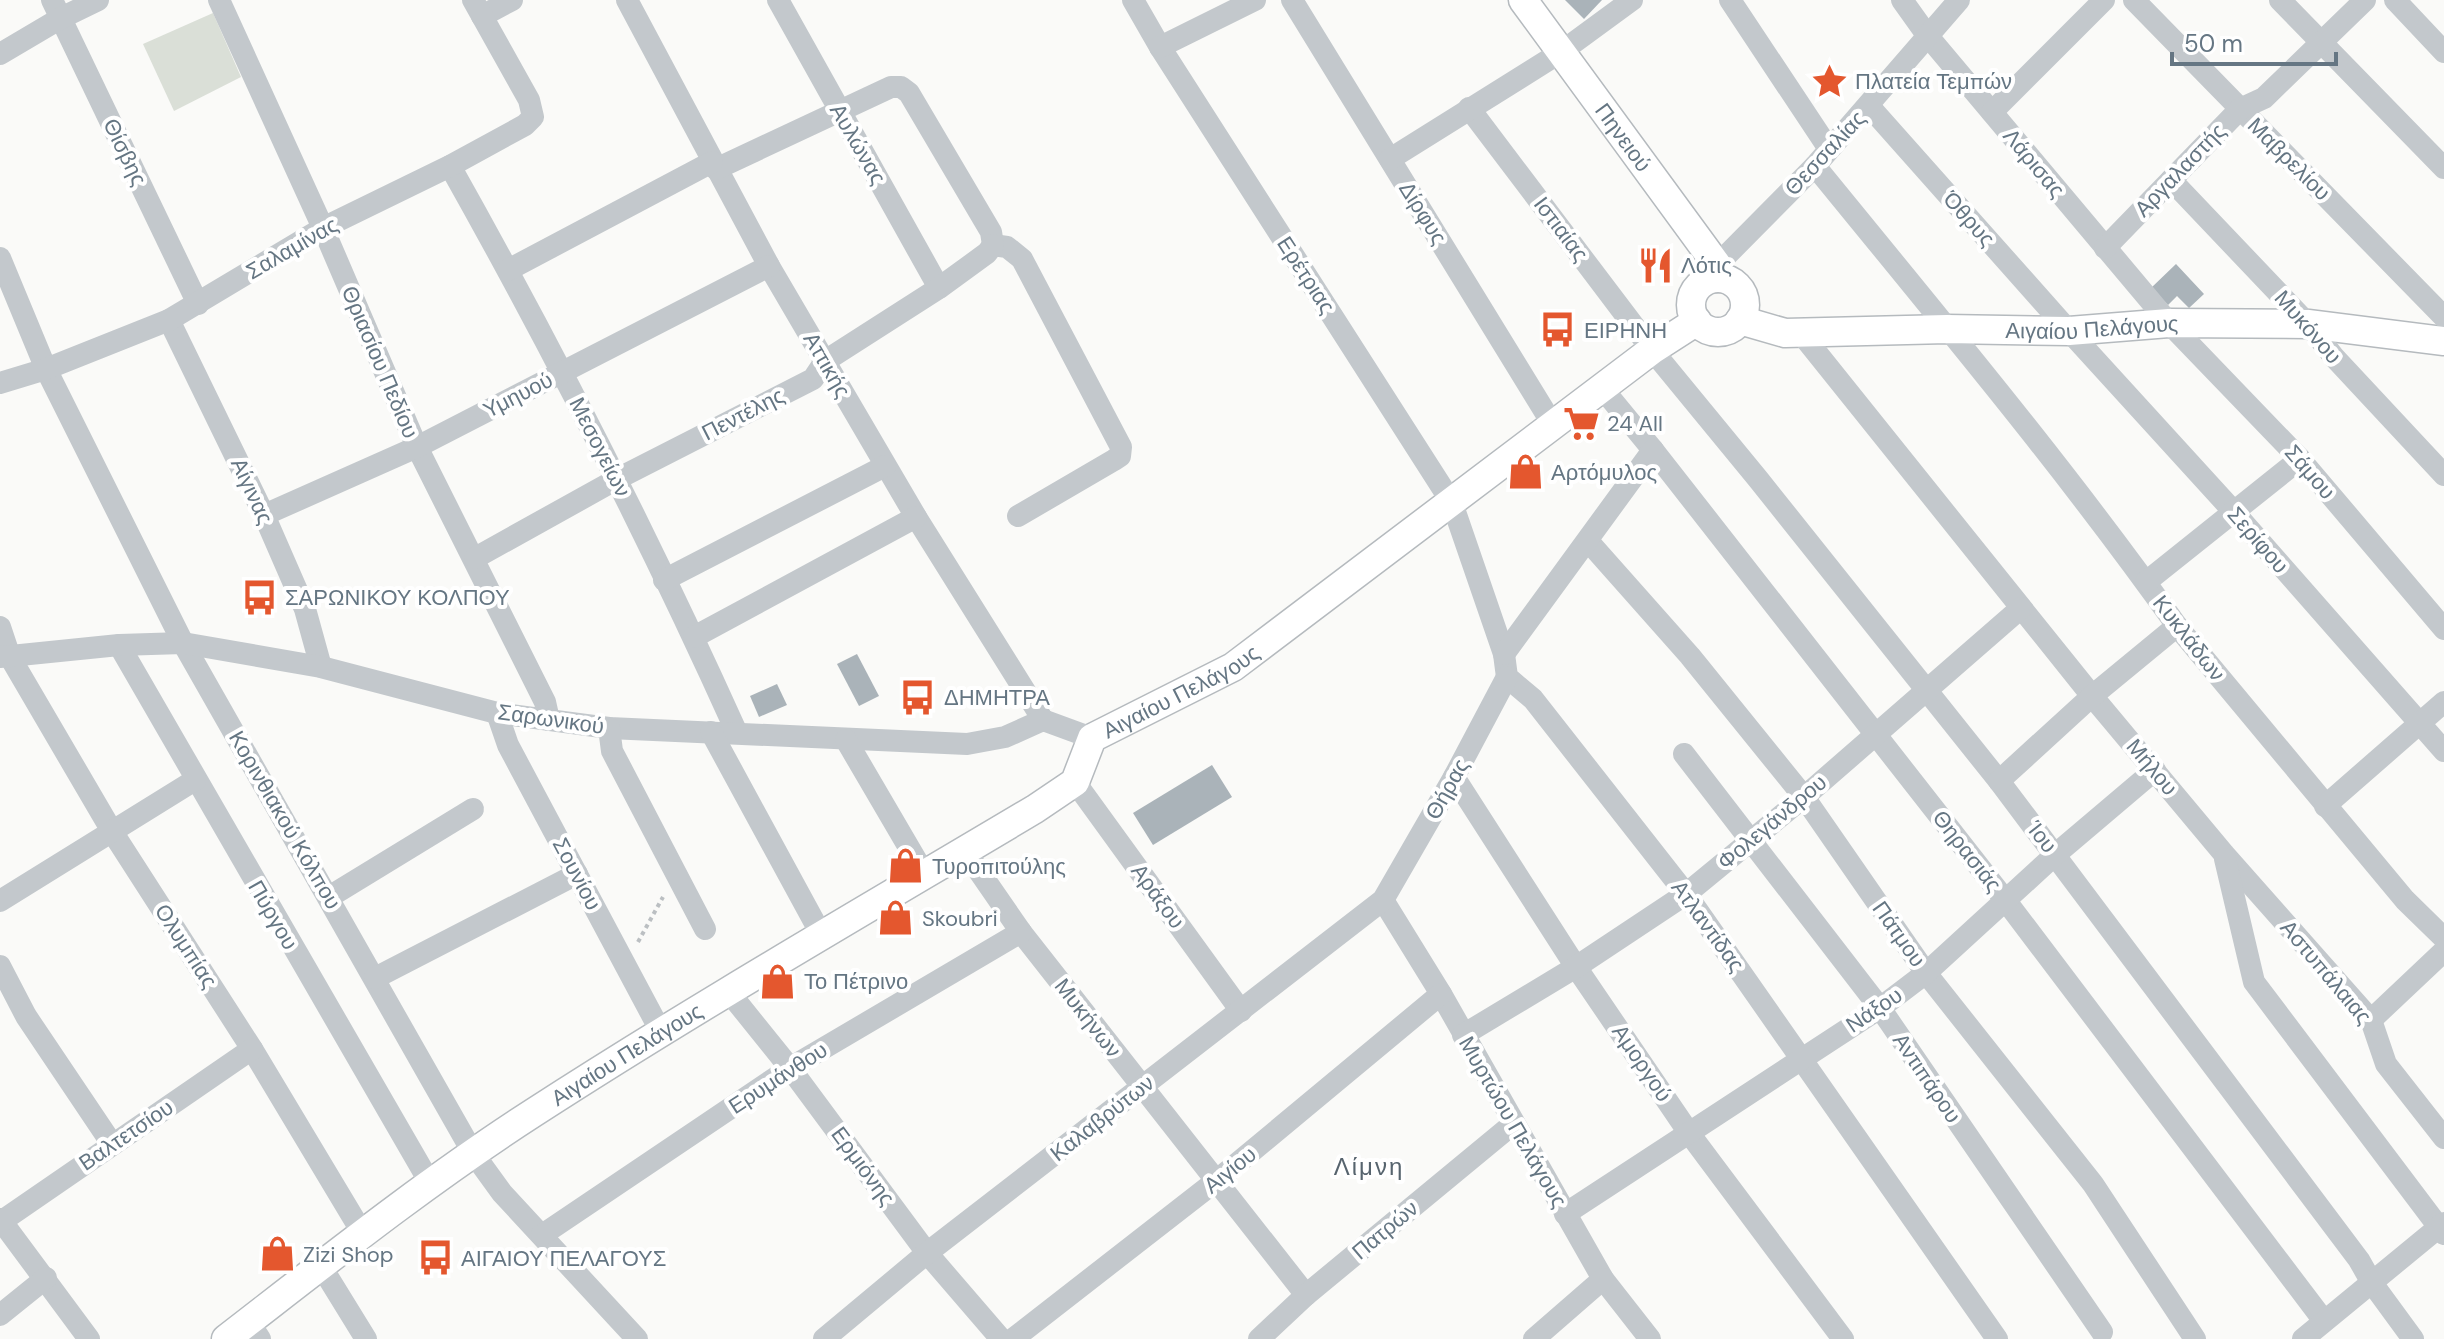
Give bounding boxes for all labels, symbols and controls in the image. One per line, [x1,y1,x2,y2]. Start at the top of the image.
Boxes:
scale bar [2172,16,2336,66]
text: 50 m [2184,28,2243,59]
place icon: Πλατεία Τεμπών [1810,62,1848,100]
place label: Πλατεία Τεμπών [1855,67,2012,96]
street label: Πηνειού [1589,97,1658,177]
street label: Αυλώνας [823,98,893,190]
street label: Θεσσαλίας [1778,104,1872,202]
street label: Μαβρελίου [2241,111,2337,207]
street label: Θίσβης [96,114,154,190]
street label: Αργαλαστής [2128,117,2232,223]
street label: Λάρισας [1997,122,2071,204]
street label: Δίρφυς [1392,176,1454,250]
street label: Όθρυς [1936,185,2001,253]
street label: Ιστιαίας [1527,191,1595,267]
street label: Σαλαμίνας [241,210,343,286]
street label: Ερέτριας [1270,231,1342,319]
restaurant icon: Λότις [1636,246,1674,284]
place label: Λότις [1681,251,1732,280]
street label: Θριασίου Πεδίου [335,281,425,443]
street label: Μυκόνου [2268,284,2348,370]
street label: Αιγαίου Πελάγους [2005,308,2179,346]
bus stop icon: ΕΙΡΗΝΗ [1539,311,1577,349]
place label: ΕΙΡΗΝΗ [1584,316,1667,345]
street label: Αττικής [797,327,857,403]
street label: Υμηυού [478,365,558,425]
street label: Πεντέλης [697,381,789,447]
street label: Μεσογείων [563,392,637,502]
supermarket icon: 24 All [1562,404,1600,442]
place label: 24 All [1607,409,1663,438]
street label: Σάμου [2278,439,2342,505]
street label: Αίγινας [224,453,280,529]
shop icon: Αρτόμυλος [1506,453,1544,491]
place label: Αρτόμυλος [1551,458,1657,487]
street label: Σερίφου [2221,501,2295,579]
bus stop icon: ΣΑΡΩΝΙΚΟΥ ΚΟΛΠΟΥ [240,578,278,616]
place label: ΣΑΡΩΝΙΚΟΥ ΚΟΛΠΟΥ [285,583,510,612]
street label: Κυκλάδων [2146,589,2232,687]
street label: Αιγαίου Πελάγους [1098,638,1265,745]
bus stop icon: ΔΗΜΗΤΡΑ [899,678,937,716]
place label: ΔΗΜΗΤΡΑ [944,683,1050,712]
street label: Σαρωνικού [496,697,606,741]
street label: Κορινθιακού Κόλπου [222,726,348,914]
street label: Μήλου [2120,733,2184,801]
street label: Θήρας [1419,753,1475,825]
street label: Φολεγάνδρου [1711,768,1833,876]
street label: Θηρασιάς [1926,804,2008,898]
street label: Ίου [2020,814,2063,859]
street label: Σουνίου [546,833,608,915]
shop icon: Τυροπιτούλης [887,847,925,885]
place label: Τυροπιτούλης [932,852,1066,881]
street label: Αράξου [1125,858,1191,934]
street label: Ατλαντίδας [1665,874,1751,978]
street label: Πύργου [242,875,304,955]
street label: Πάτμου [1866,895,1932,973]
street label: Ολυμπίας [148,898,224,994]
shop icon: Skoubri [877,899,915,937]
place label: Skoubri [922,904,998,933]
street label: Αστυπάλαιας [2274,914,2378,1030]
shop icon: Το Πέτρινο [759,962,797,1000]
place label: Το Πέτρινο [804,967,908,996]
street label: Μυκήνων [1048,973,1128,1063]
street label: Νάξου [1840,981,1908,1039]
street label: Αιγαίου Πελάγους [545,996,708,1112]
street label: Αμοργού [1606,1019,1678,1107]
street label: Αντιπάρου [1886,1027,1968,1129]
street label: Μυρτώου Πελάγους [1452,1031,1574,1213]
street label: Ερυμάνθου [723,1035,833,1121]
street label: Καλαβρύτων [1044,1068,1160,1168]
street label: Βαλτετσίου [73,1093,179,1177]
street label: Ερμιόνης [825,1121,901,1211]
street label: Αιγίου [1198,1140,1262,1200]
district label: Λίμνη [1334,1151,1404,1182]
street label: Πατρών [1346,1194,1424,1266]
shop icon: Zizi Shop [258,1235,296,1273]
bus stop icon: ΑΙΓΑΙΟΥ ΠΕΛΑΓΟΥΣ [416,1239,454,1277]
place label: Zizi Shop [303,1240,394,1269]
place label: ΑΙΓΑΙΟΥ ΠΕΛΑΓΟΥΣ [461,1244,666,1273]

